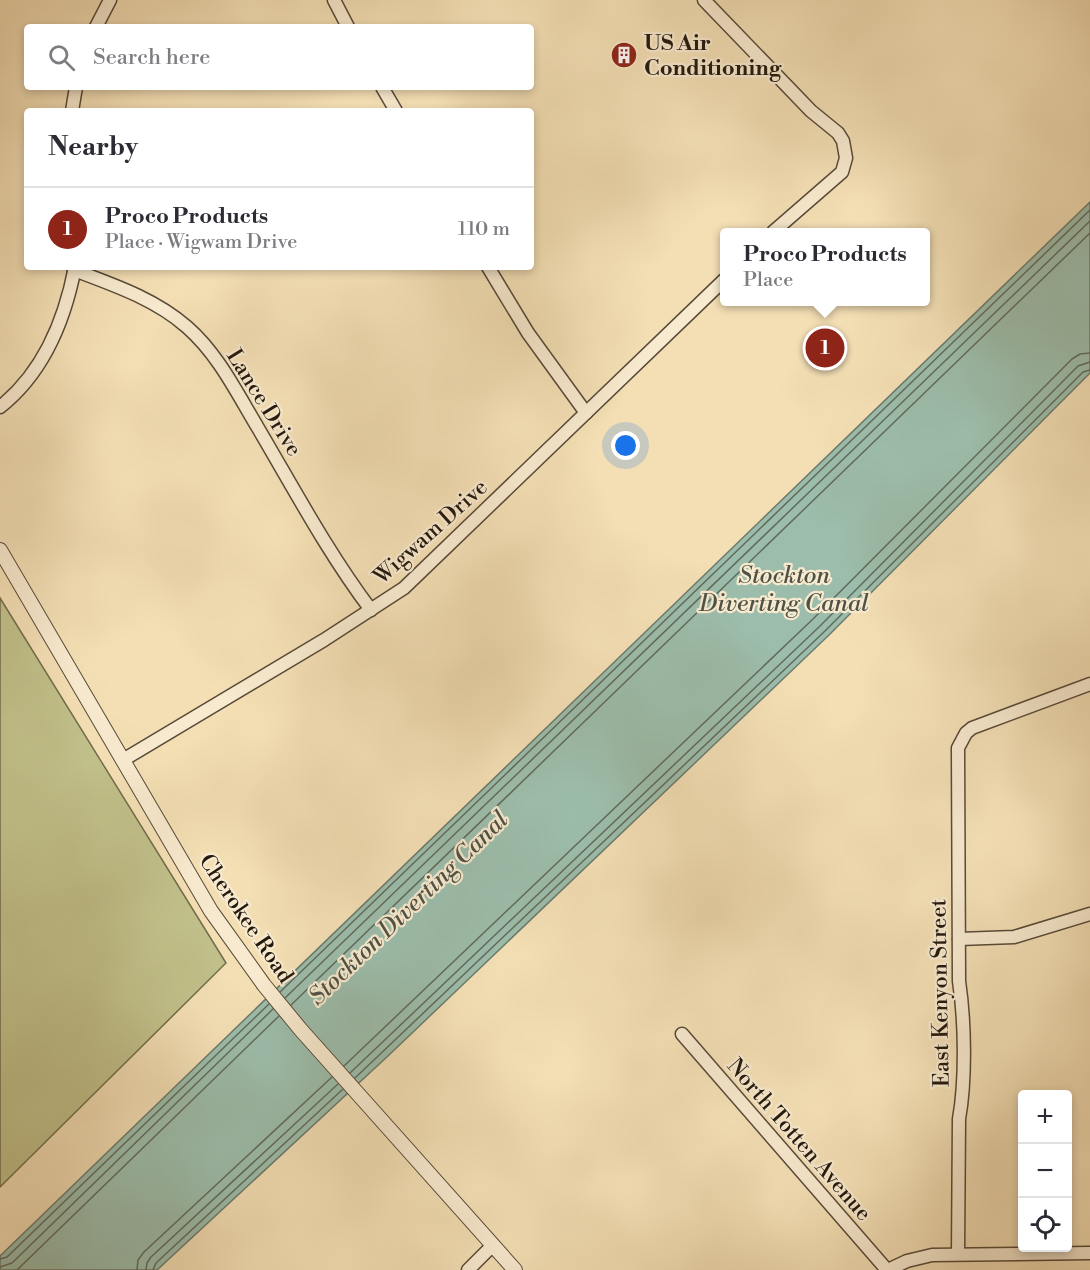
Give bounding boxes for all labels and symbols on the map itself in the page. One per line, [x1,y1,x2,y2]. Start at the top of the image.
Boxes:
place label: US Air Conditioning [644,30,782,82]
building icon: US Air Conditioning [609,40,639,70]
pin: 1 [806,326,844,370]
street label: Lance Drive [220,344,307,462]
your location [611,431,640,460]
street label: Wigwam Drive [368,474,494,591]
water label: Stockton Diverting Canal [698,561,869,619]
water label: Stockton Diverting Canal [302,805,515,1012]
street label: Cherokee Road [193,849,299,989]
street label: East Kenyon Street [925,898,956,1087]
street label: North Totten Avenue [721,1053,877,1227]

